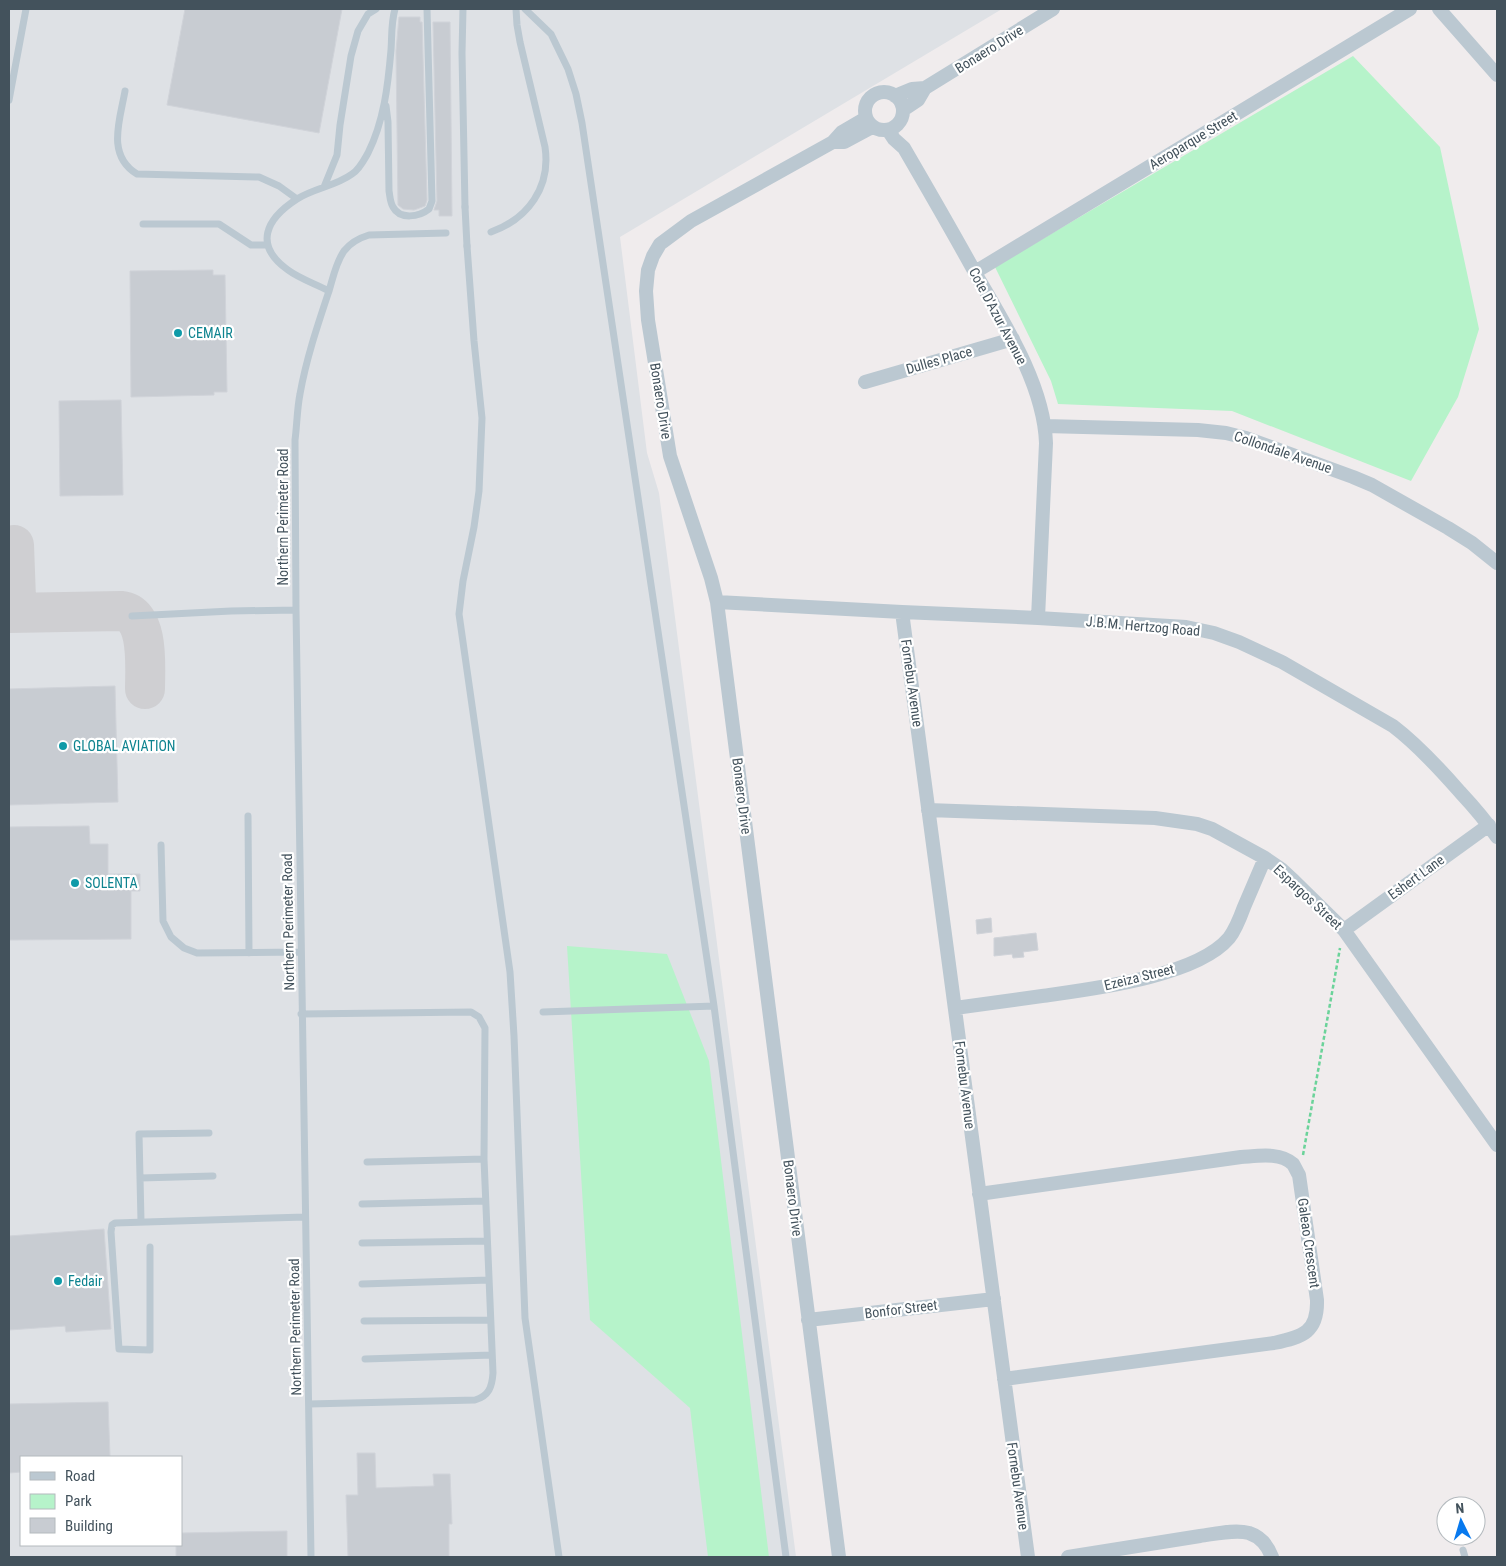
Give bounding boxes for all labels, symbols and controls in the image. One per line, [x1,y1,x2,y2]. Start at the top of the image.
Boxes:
street label: Bonaero Drive [952,22,1026,76]
street label: Aeroparque Street [1146,107,1240,173]
street label: Cote D'Azur Avenue [966,265,1030,368]
place label: CEMAIR [188,325,233,341]
marker: CEMAIR [172,327,184,339]
street label: Dulles Place [904,343,974,377]
street label: Bonaero Drive [647,362,675,441]
street label: Collondale Avenue [1232,428,1334,476]
street label: Northern Perimeter Road [275,448,291,586]
street label: J.B.M. Hertzog Road [1085,613,1201,639]
street label: Fornebu Avenue [898,638,926,728]
place label: GLOBAL AVIATION [73,738,176,754]
marker: GLOBAL AVIATION [57,740,69,752]
street label: Bonaero Drive [729,757,755,836]
street label: Eshert Lane [1385,851,1447,903]
street label: Northern Perimeter Road [279,853,297,991]
street label: Espargos Street [1271,861,1345,933]
place label: SOLENTA [85,875,138,891]
marker: SOLENTA [69,877,81,889]
street label: Ezeiza Street [1102,961,1176,993]
street label: Fornebu Avenue [952,1040,978,1130]
street label: Bonaero Drive [780,1159,806,1238]
street label: Galeao Crescent [1295,1197,1323,1289]
street label: Northern Perimeter Road [286,1258,304,1396]
place label: Fedair [68,1273,102,1289]
marker: Fedair [52,1275,64,1287]
street label: Bonfor Street [864,1297,938,1321]
street label: Fornebu Avenue [1004,1441,1032,1531]
legend [20,1456,182,1546]
text: Road [65,1467,95,1485]
text: Park [65,1492,92,1510]
north arrow [1436,1496,1486,1546]
text: N [1455,1500,1465,1516]
text: Building [65,1517,113,1535]

